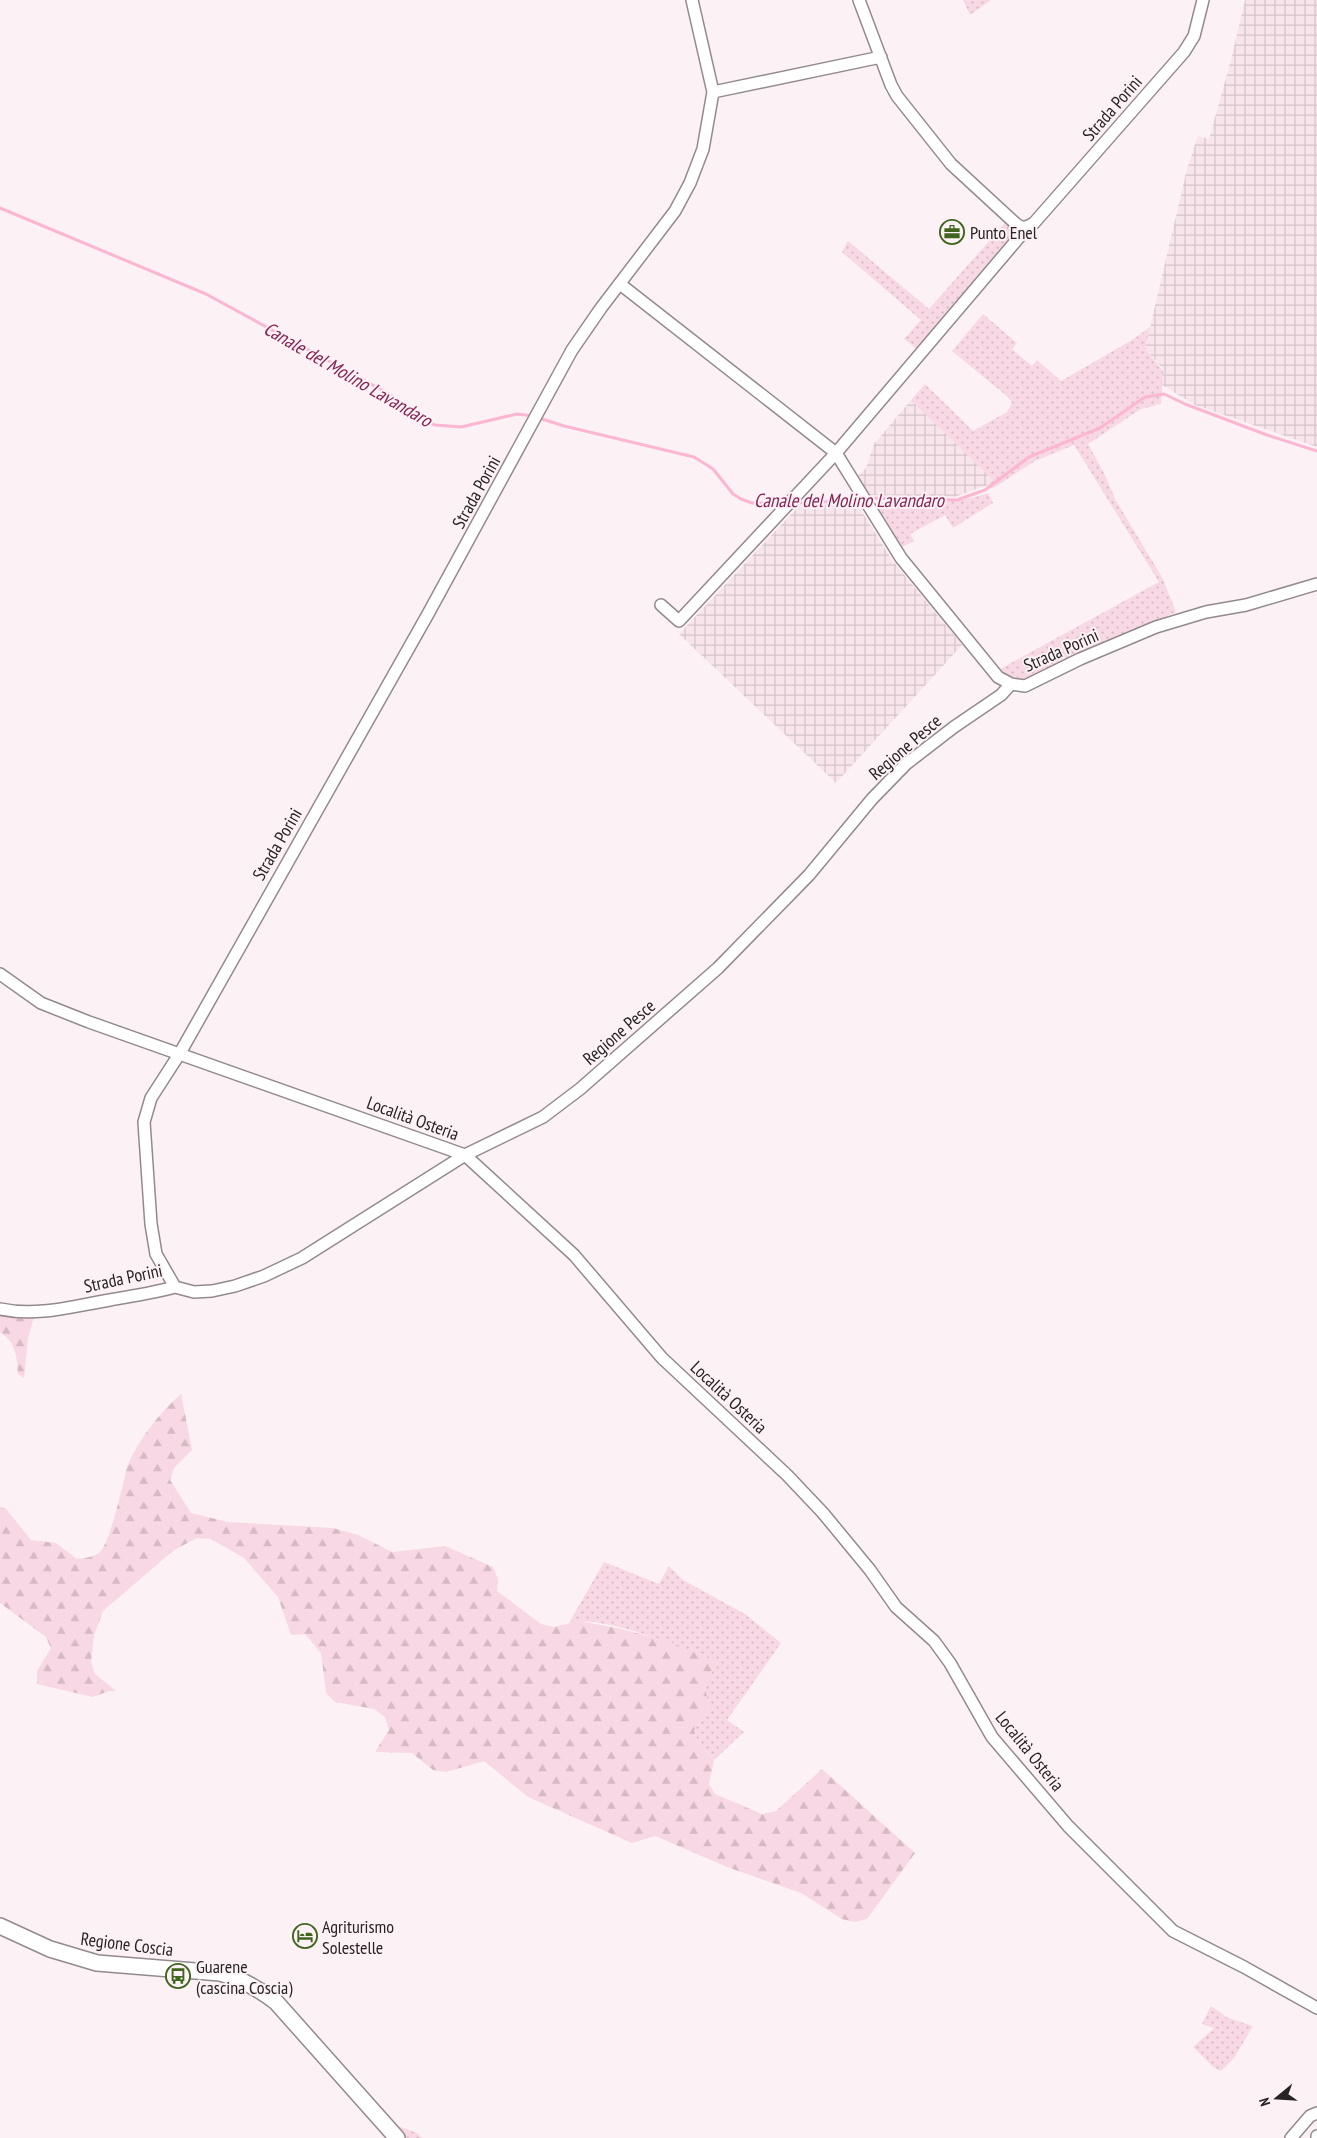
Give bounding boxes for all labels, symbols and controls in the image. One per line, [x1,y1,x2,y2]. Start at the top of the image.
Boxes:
street label: Strada Porini [1077,70,1147,146]
office icon: Punto Enel [939,219,965,245]
place label: Punto Enel [970,221,1038,244]
water label: Canale del Molino Lavandaro [260,316,438,433]
street label: Strada Porini [447,452,505,532]
water label: Canale del Molino Lavandaro [754,488,946,512]
street label: Strada Porini [1020,623,1102,677]
street label: Regione Pesce [864,709,946,785]
street label: Strada Porini [247,804,307,884]
street label: Regione Pesce [578,994,660,1070]
street label: Località Osteria [364,1091,462,1145]
street label: Strada Porini [82,1258,164,1298]
street label: Località Osteria [686,1356,772,1438]
street label: Località Osteria [991,1706,1069,1796]
place label: Agriturismo Solestelle [322,1915,394,1959]
hotel icon: Agriturismo Solestelle [292,1923,318,1949]
street label: Regione Coscia [79,1927,175,1961]
place label: Guarene (cascina Coscia) [196,1955,293,1999]
bus stop icon: Guarene (cascina Coscia) [165,1963,191,1989]
north arrow [1252,2073,1302,2123]
text: N [1255,2096,1274,2108]

